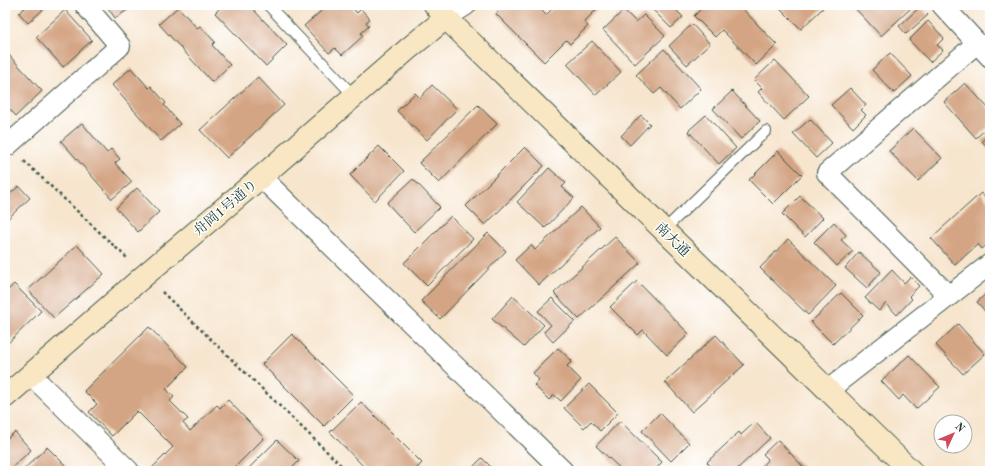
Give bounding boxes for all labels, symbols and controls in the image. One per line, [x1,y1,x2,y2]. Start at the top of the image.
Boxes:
street label: 舟岡1号通り [191,177,260,238]
street label: 南大通 [652,219,693,259]
north arrow [933,414,973,454]
text: N [952,421,966,435]

